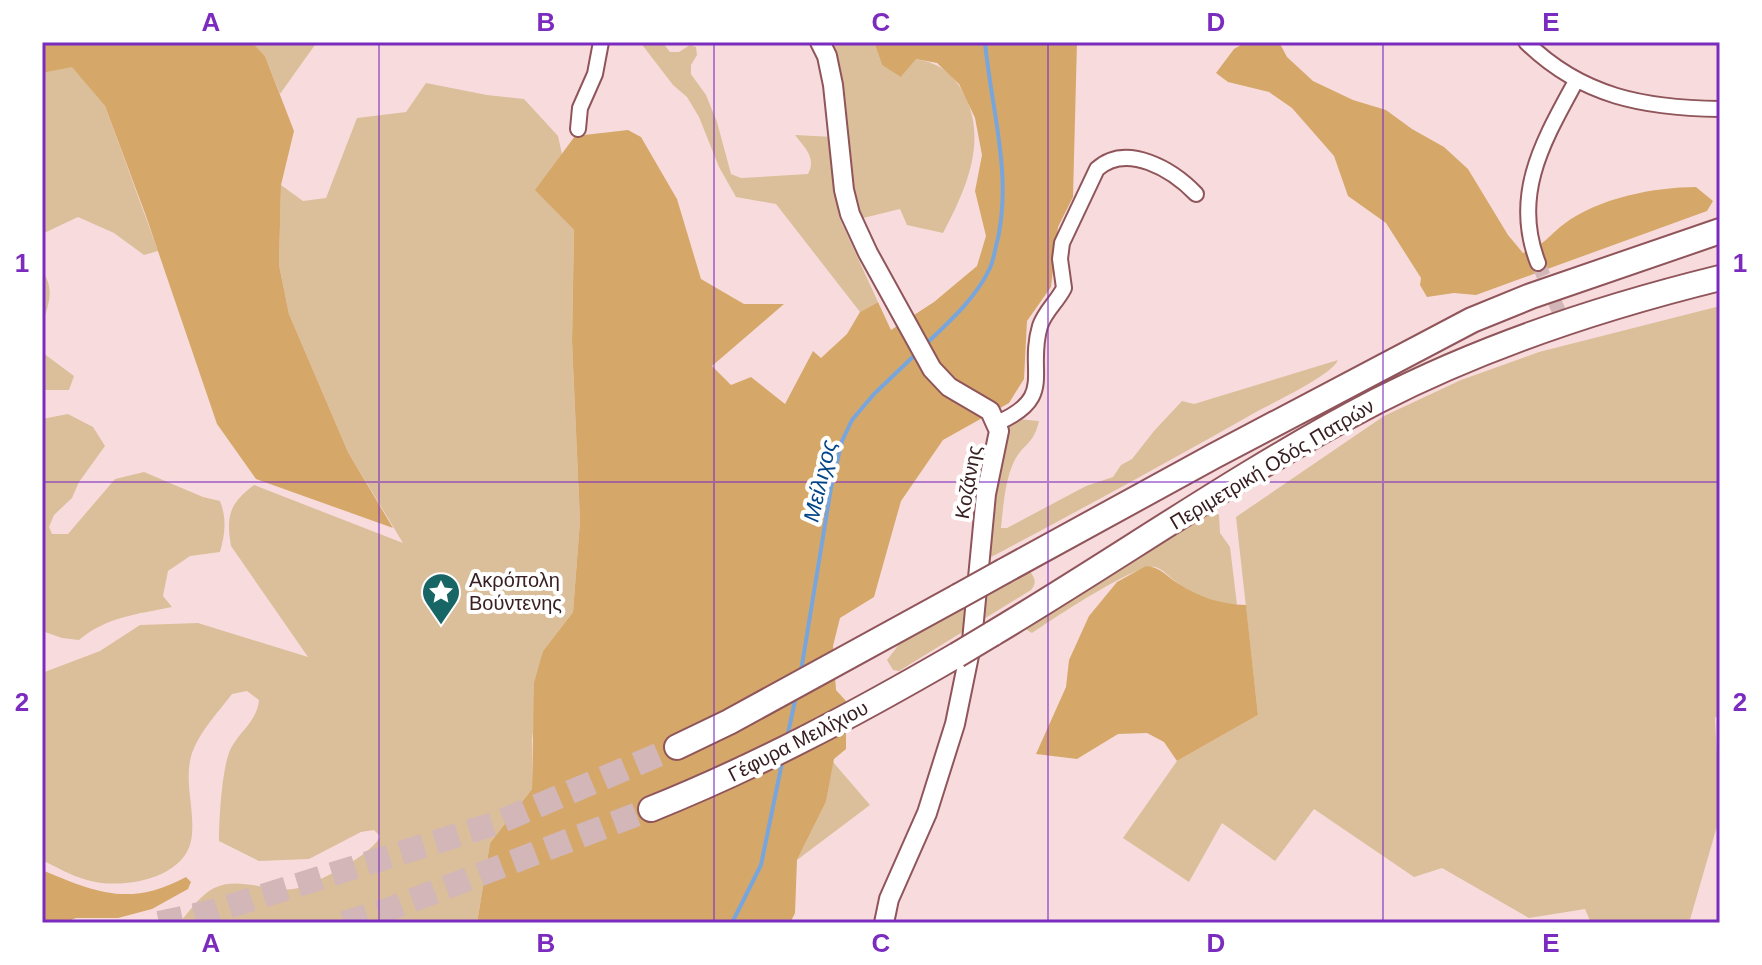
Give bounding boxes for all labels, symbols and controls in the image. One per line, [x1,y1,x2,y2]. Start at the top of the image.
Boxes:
text: A [202,7,221,37]
text: B [537,7,555,37]
text: C [872,7,891,37]
text: D [1207,7,1225,37]
text: E [1542,7,1560,37]
text: 1 [15,248,29,278]
text: 1 [1733,248,1747,278]
street label: Περιμετρική Οδός Πατρών [1166,394,1378,534]
water label: Μείλιχος [798,437,842,524]
street label: Κοζάνης [951,443,985,520]
place label: Ακρόπολη Βούντενης [469,569,562,614]
place icon: Ακρόπολη Βούντενης [420,571,462,626]
text: 2 [15,687,29,717]
text: 2 [1733,687,1747,717]
street label: Γέφυρα Μειλίχιου [724,696,872,786]
text: A [202,928,221,958]
text: B [537,928,555,958]
text: C [872,928,891,958]
text: D [1207,928,1225,958]
text: E [1542,928,1560,958]

